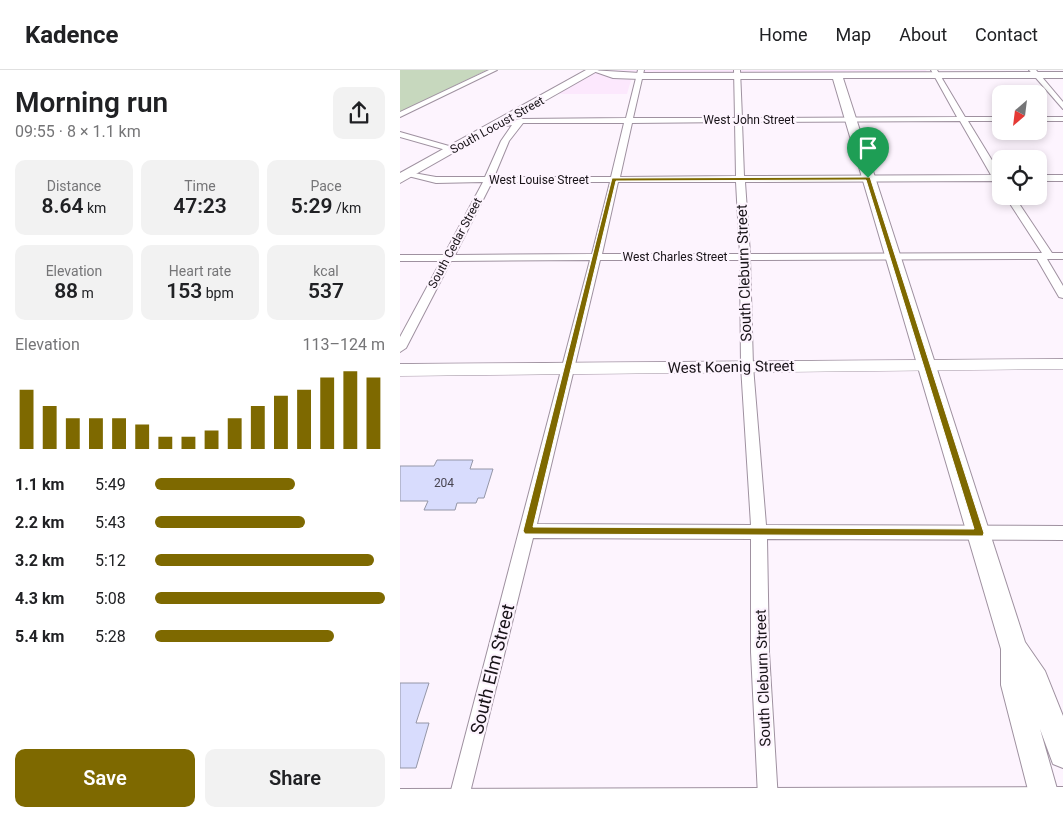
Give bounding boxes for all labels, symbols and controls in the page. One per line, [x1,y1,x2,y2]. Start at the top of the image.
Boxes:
text: Kadence [25,21,119,49]
text: Home [759,24,808,45]
text: Map [836,24,871,45]
text: About [899,24,947,45]
text: Contact [975,24,1038,45]
north arrow [992,85,1048,140]
map controls [992,85,1047,205]
text: Morning run [15,86,168,119]
button: share [333,87,385,139]
street label: South Locust Street [448,93,546,157]
street label: West John Street [703,113,795,127]
text: 09:55 · 8 × 1.1 km [15,122,141,141]
pin [847,127,889,178]
icon: arrive [854,134,882,162]
button: locate [992,150,1047,205]
street label: West Louise Street [489,173,589,187]
text: Distance [47,178,101,194]
text: Time [184,178,216,194]
text: Pace [310,178,342,194]
text: 8.64 [42,194,84,218]
text: 47:23 [173,194,227,218]
text: 5:29 [291,194,333,218]
street label: South Cedar Street [425,195,485,291]
text: km [84,200,106,216]
text: /km [333,200,361,216]
street label: South Cleburn Street [733,204,755,342]
street label: West Charles Street [622,250,728,264]
text: Elevation [46,263,102,279]
text: Heart rate [169,263,231,279]
text: kcal [313,263,339,279]
text: 88 [54,279,78,303]
text: 153 [166,279,202,303]
text: 537 [308,279,344,303]
text: m [78,285,94,301]
text: bpm [202,285,234,301]
text: Elevation [15,335,80,354]
text: 113–124 m [303,335,385,354]
street label: West Koenig Street [667,357,795,377]
text: 1.1 km [15,475,64,494]
text: 5:49 [95,475,126,494]
house number: 204 [434,476,454,490]
text: 2.2 km [15,513,64,532]
text: 5:43 [95,513,126,532]
text: 3.2 km [15,551,64,570]
text: 5:12 [95,551,126,570]
text: 4.3 km [15,589,64,608]
text: 5:08 [95,589,126,608]
street label: South Elm Street [466,602,518,736]
street label: South Cleburn Street [752,609,774,747]
text: 5.4 km [15,627,64,646]
text: 5:28 [95,627,126,646]
button: Save [15,749,195,807]
button: Share [205,749,385,807]

